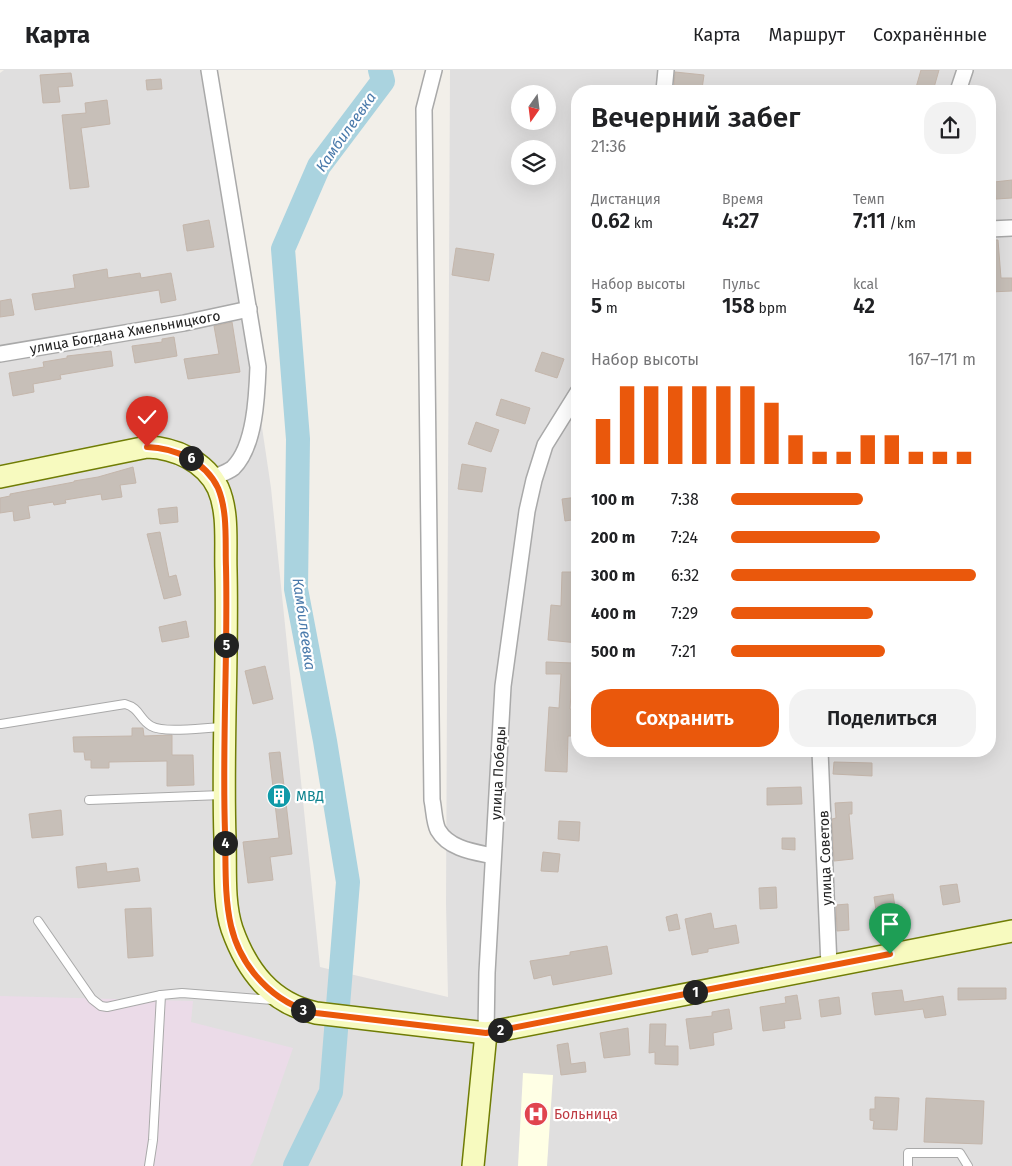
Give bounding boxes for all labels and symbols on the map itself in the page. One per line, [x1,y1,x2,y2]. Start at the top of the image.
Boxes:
north arrow [511,85,556,130]
water label: Камбилеевка [312,89,380,175]
street label: улица Богдана Хмельницкого [29,307,222,358]
pin [126,396,168,447]
pin: 6 [178,446,204,470]
water label: Камбилеевка [289,577,319,671]
pin: 5 [214,632,238,658]
street label: улица Победы [488,726,509,820]
building icon: МВД [266,783,292,809]
place label: МВД [296,788,324,805]
street label: улица Советов [815,810,836,906]
pin: 4 [212,830,238,856]
pin [869,903,911,954]
pin: 1 [682,980,708,1004]
pin: 3 [290,998,316,1022]
pin: 2 [488,1018,512,1042]
hospital icon: Больница [523,1101,549,1127]
place label: Больница [554,1106,618,1123]

